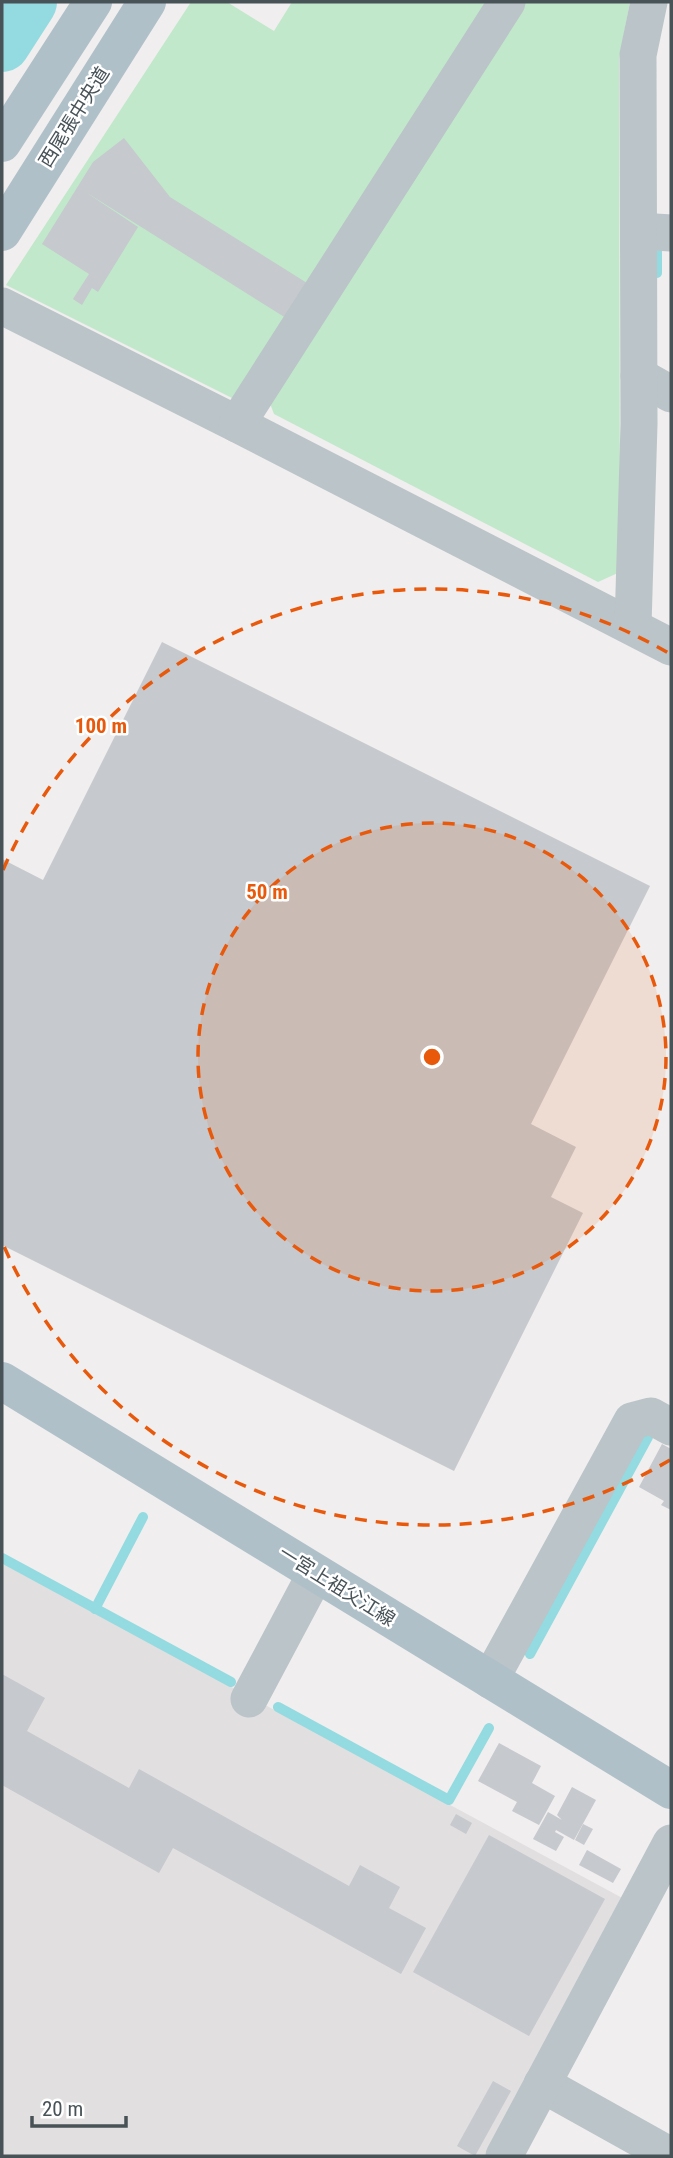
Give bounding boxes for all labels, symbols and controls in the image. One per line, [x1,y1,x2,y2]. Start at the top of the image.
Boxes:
street label: 西尾張中央道 [34,63,114,171]
text: 100 m [75,714,127,738]
text: 50 m [246,880,288,904]
centre of rings [420,1045,444,1069]
street label: 一宮上祖父江線 [275,1541,399,1631]
scale bar [32,2084,126,2128]
text: 20 m [42,2097,83,2121]

